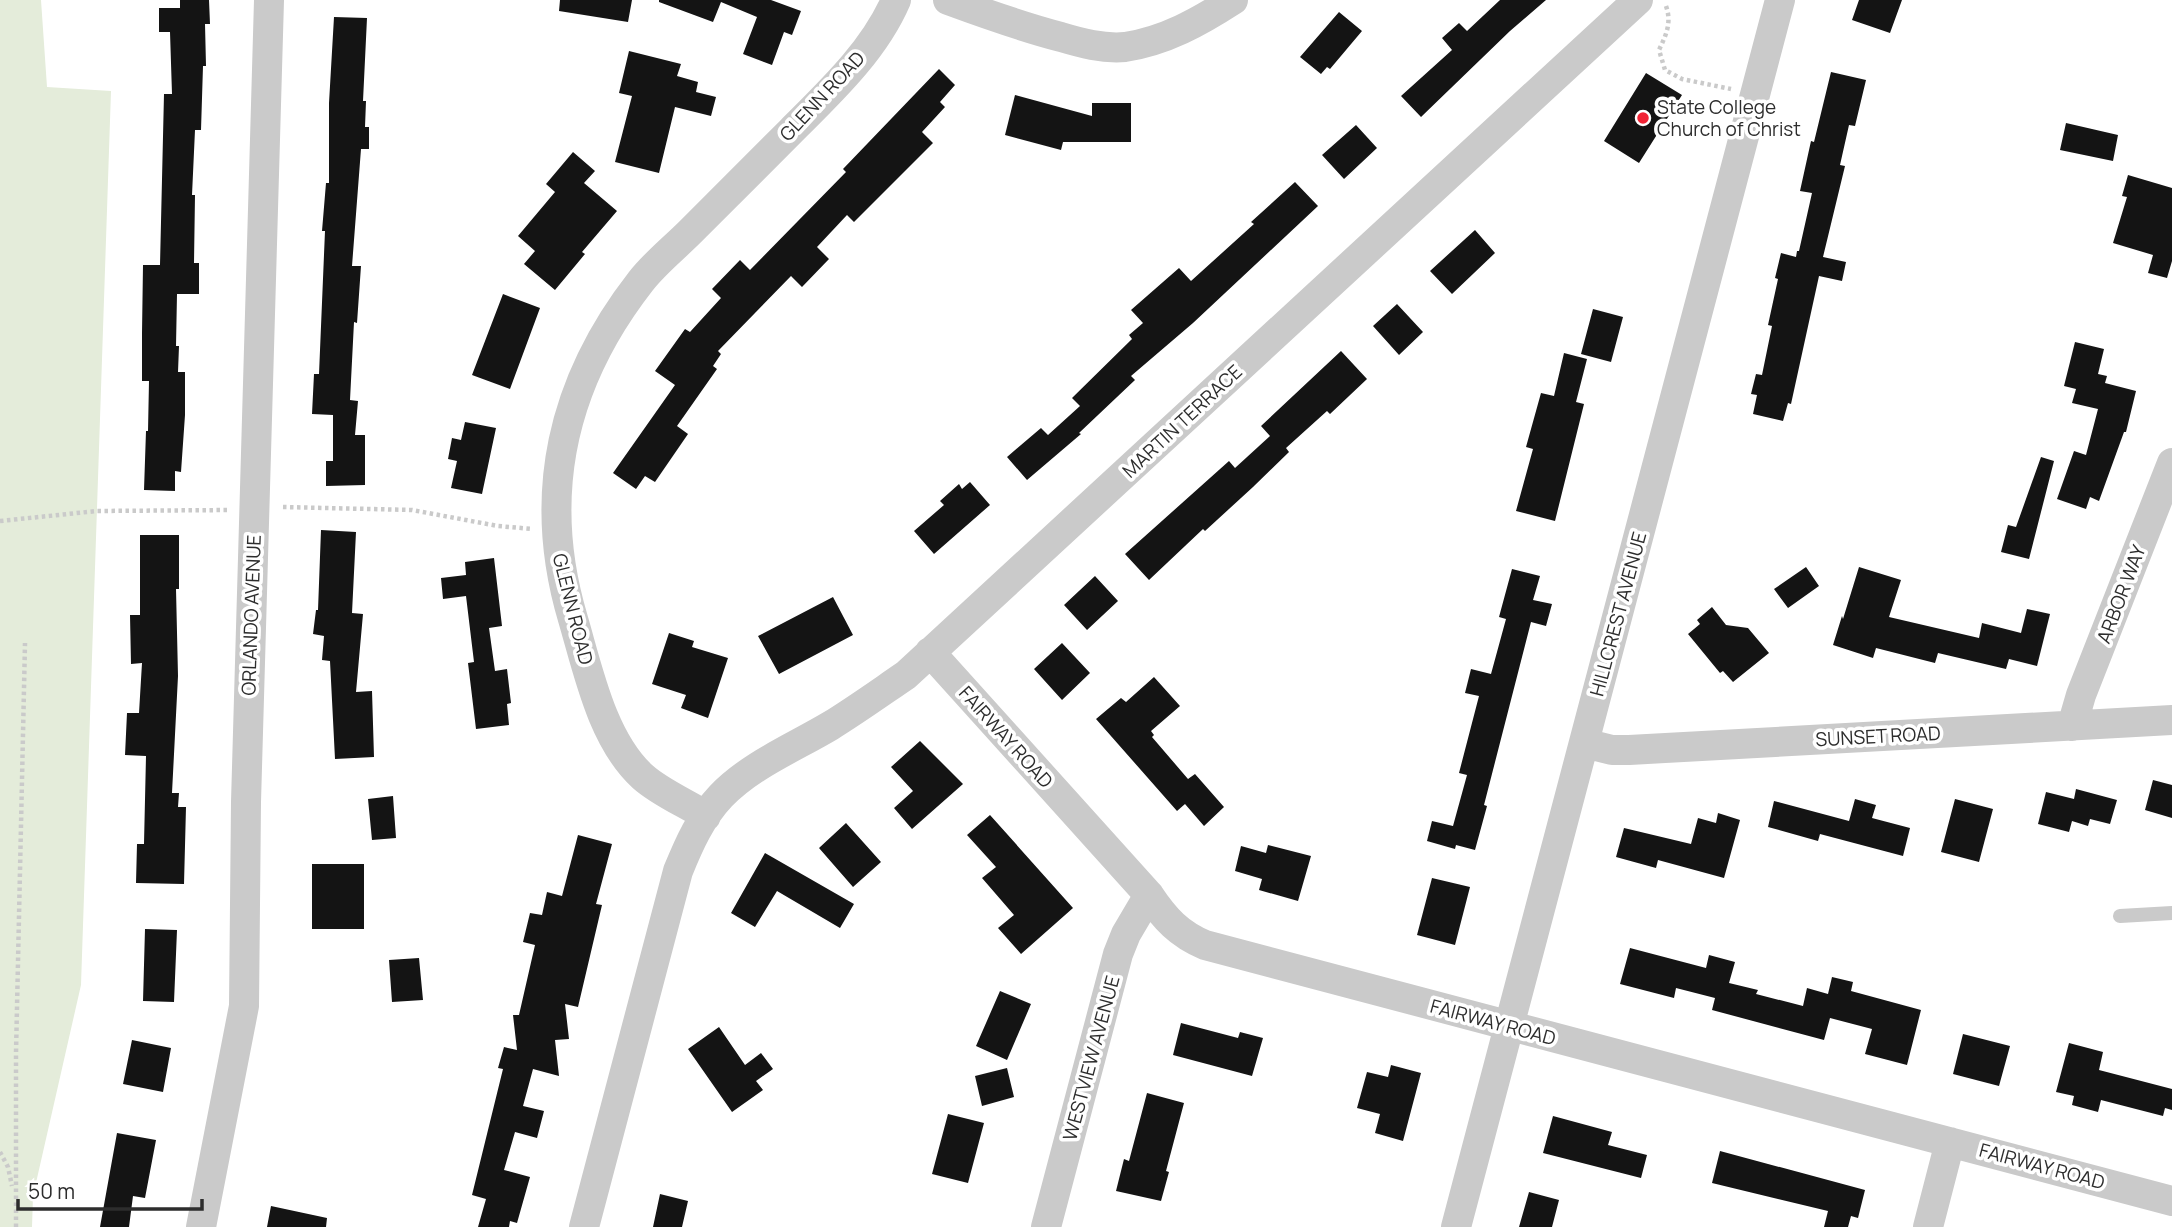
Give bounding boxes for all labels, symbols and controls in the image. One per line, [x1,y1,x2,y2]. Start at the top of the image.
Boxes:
street label: GLENN ROAD [774,45,870,147]
place label: State College Church of Christ [1657,94,1801,142]
marker: State College Church of Christ [1635,110,1651,126]
street label: MARTIN TERRACE [1117,359,1247,483]
street label: HILLCREST AVENUE [1584,529,1652,699]
street label: ORLANDO AVENUE [235,534,267,696]
street label: ARBOR WAY [2090,541,2152,647]
street label: GLENN ROAD [547,551,599,667]
street label: FAIRWAY ROAD [953,680,1059,794]
street label: SUNSET ROAD [1815,720,1941,752]
street label: WESTVIEW AVENUE [1056,973,1126,1143]
street label: FAIRWAY ROAD [1427,993,1559,1051]
street label: FAIRWAY ROAD [1976,1137,2108,1195]
scale bar [18,1168,201,1212]
text: 50 m [28,1177,75,1205]

